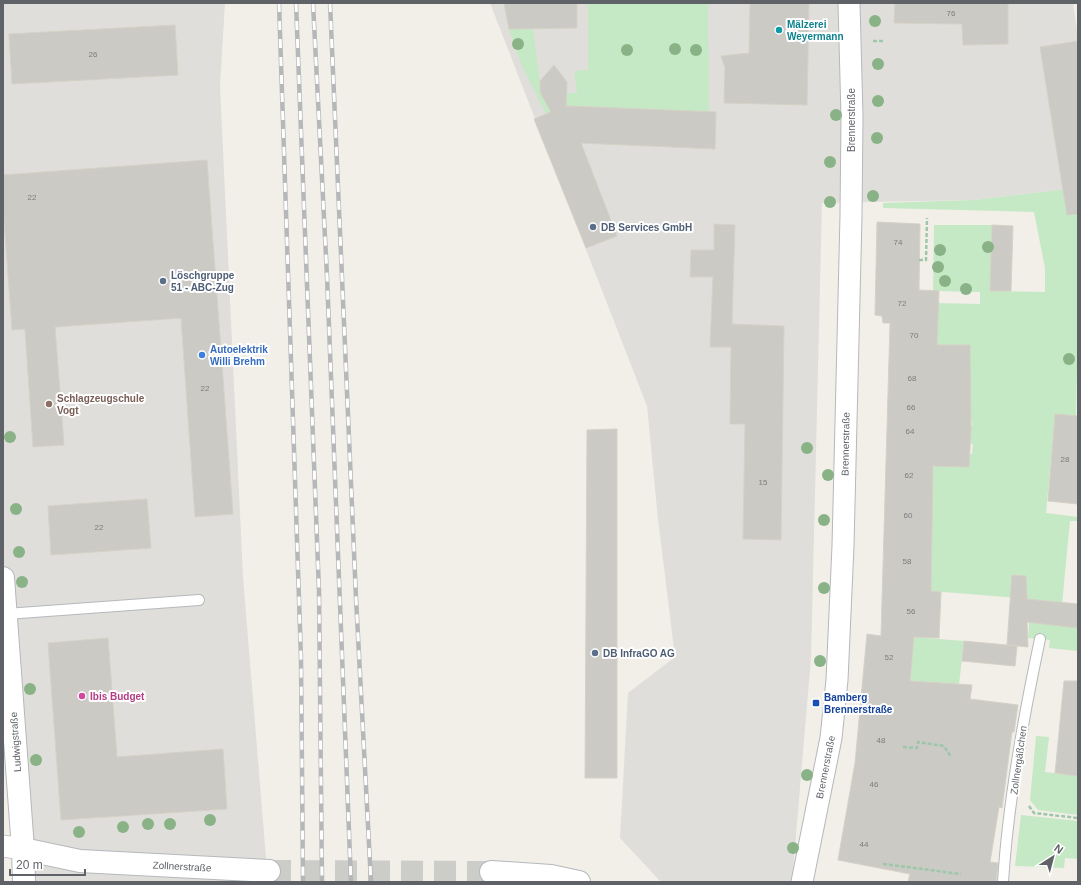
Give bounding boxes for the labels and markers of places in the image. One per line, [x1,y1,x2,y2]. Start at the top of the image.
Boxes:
place label: Mälzerei Weyermann [787,19,844,42]
marker: Mälzerei Weyermann [774,25,784,35]
marker: DB Services GmbH [588,222,598,232]
place label: DB Services GmbH [601,222,692,233]
place label: Löschgruppe 51 - ABC-Zug [171,270,235,293]
marker: Löschgruppe 51 - ABC-Zug [158,276,168,286]
place label: Autoelektrik Willi Brehm [210,344,268,367]
marker: Autoelektrik Willi Brehm [197,350,207,360]
place label: Schlagzeugschule Vogt [57,393,145,416]
marker: Schlagzeugschule Vogt [44,399,54,409]
marker: DB InfraGO AG [590,648,600,658]
place label: DB InfraGO AG [603,648,675,659]
marker: Ibis Budget [77,691,87,701]
place label: Ibis Budget [90,691,145,702]
place label: Bamberg Brennerstraße [824,692,893,715]
marker: Bamberg Brennerstraße [811,698,821,708]

